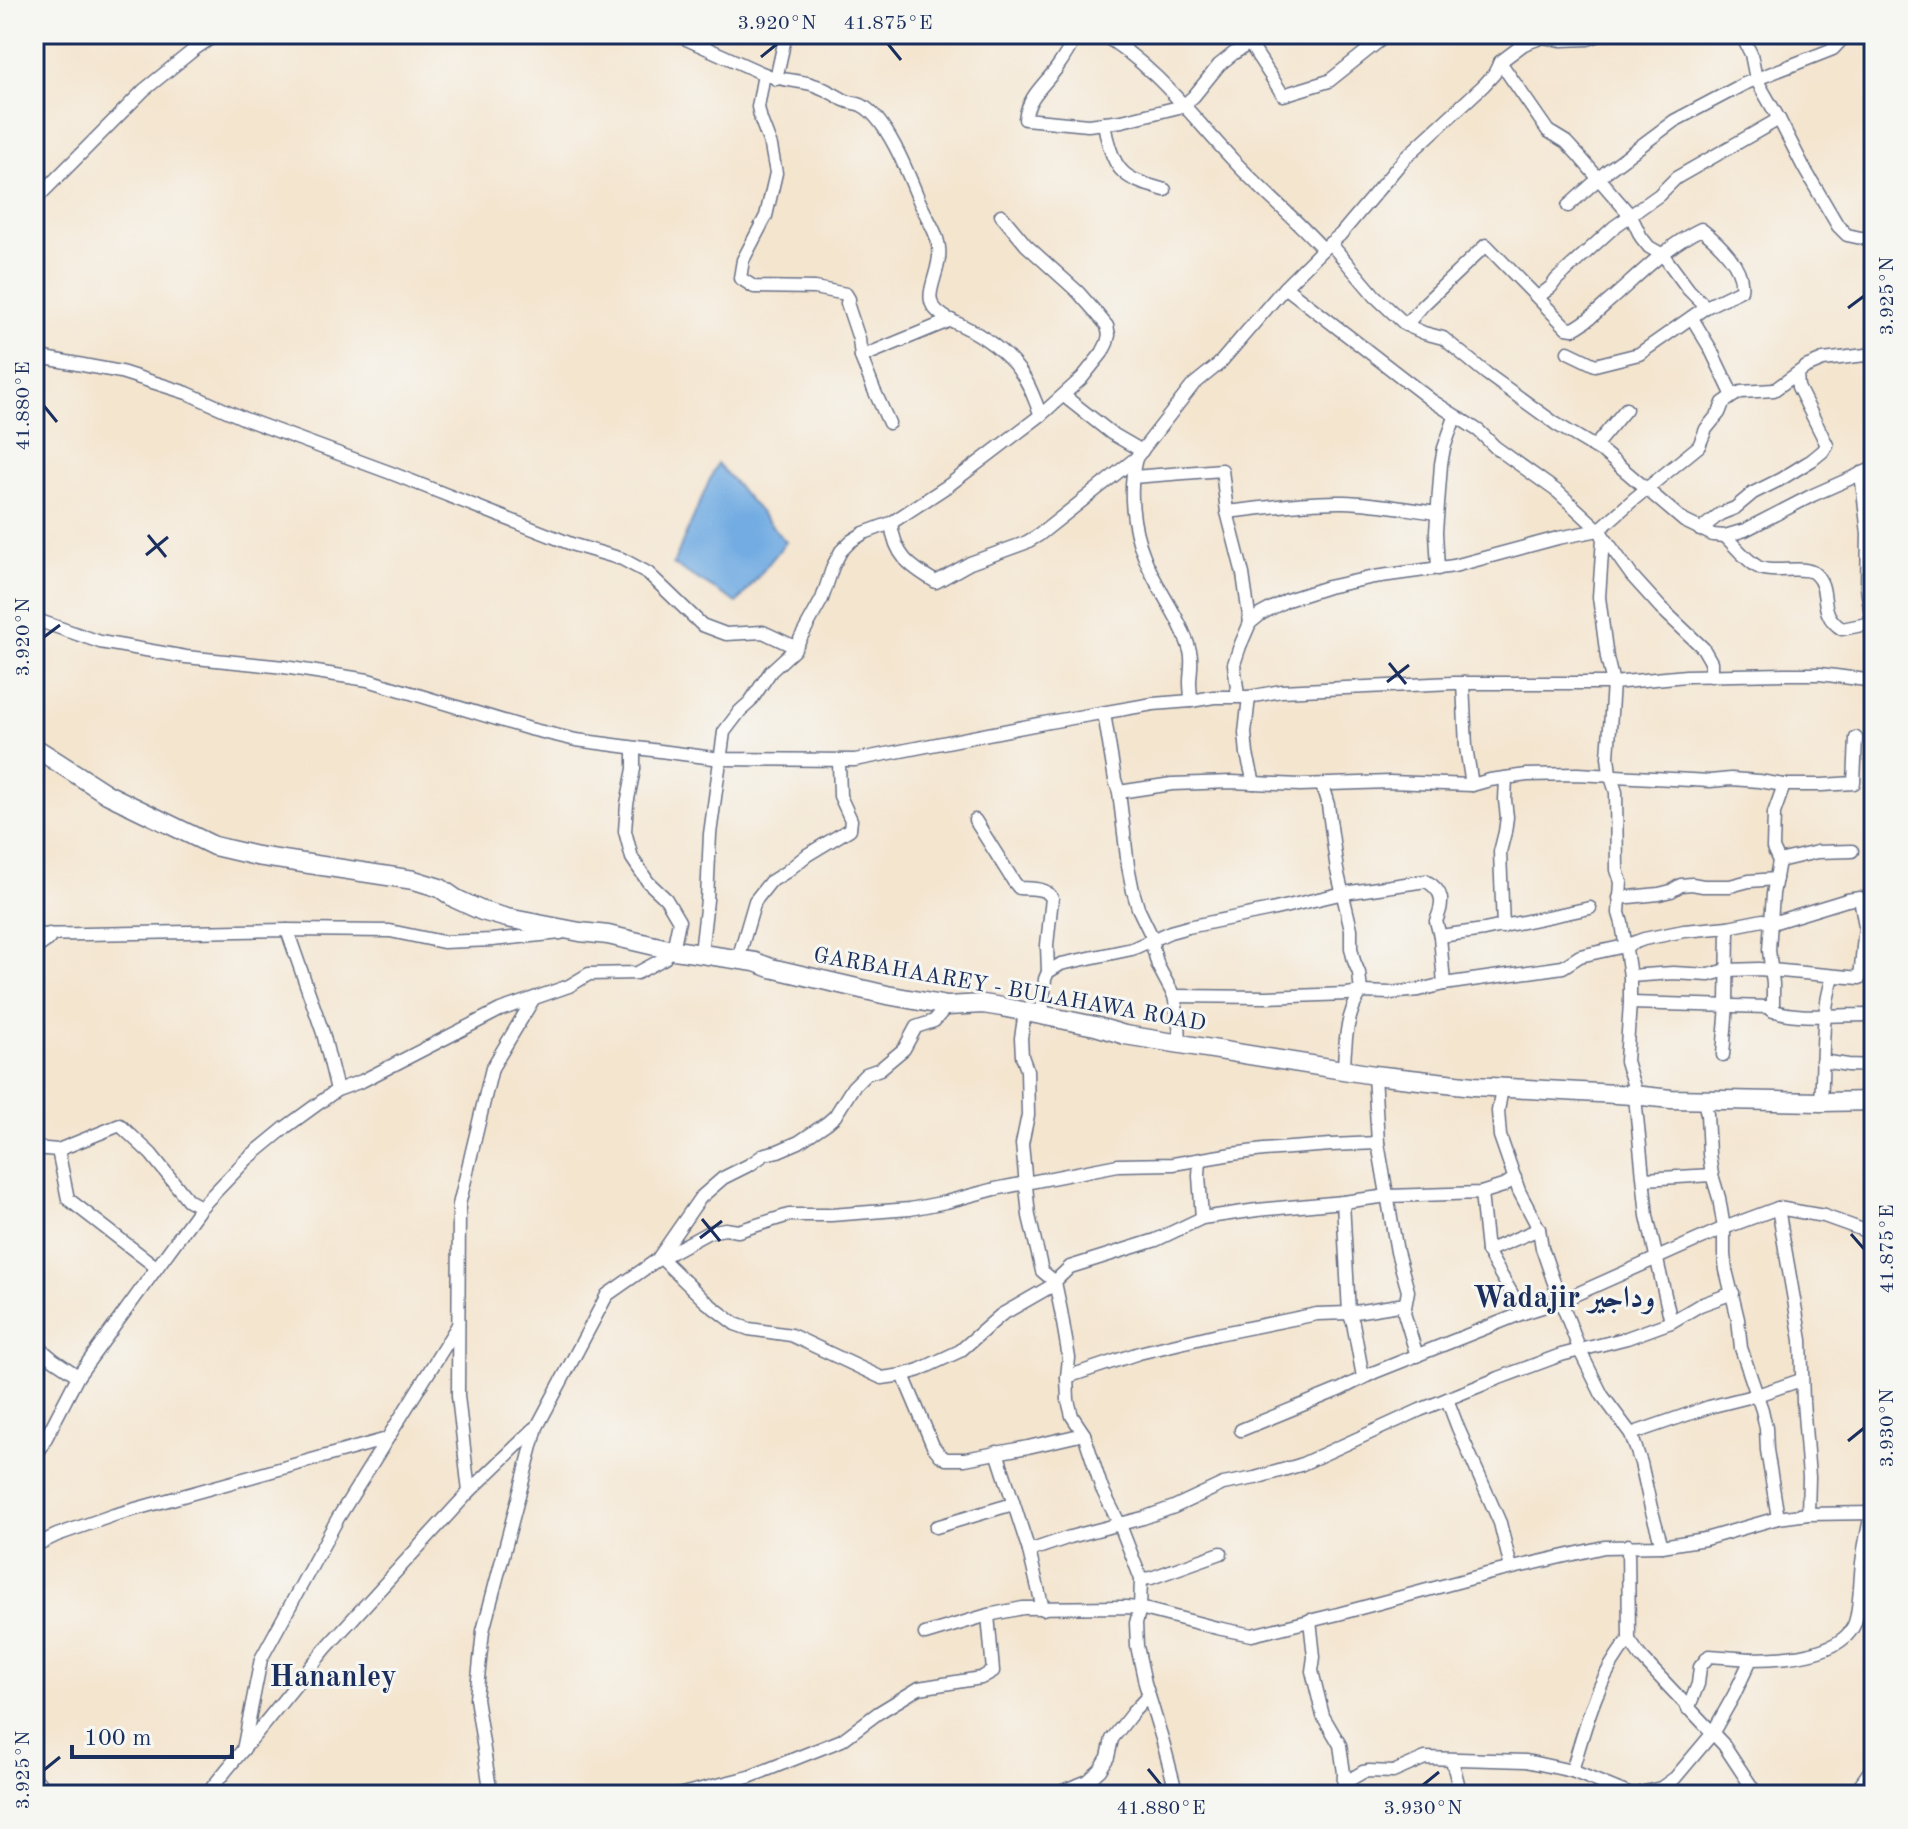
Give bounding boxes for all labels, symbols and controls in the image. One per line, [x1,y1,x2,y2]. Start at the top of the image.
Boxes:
text: 3.920°N [738,14,817,34]
text: 41.875°E [844,14,933,34]
text: 3.925°N [1878,257,1898,336]
text: 41.880°E [14,362,34,451]
text: 3.920°N [14,598,34,677]
street label: GARBAHAAREY - BULAHAWA ROAD [812,945,1208,1035]
text: 41.875°E [1878,1205,1898,1294]
district label: Wadajir وداجير [1473,1284,1655,1315]
text: 3.930°N [1878,1389,1898,1468]
district label: Hananley [269,1663,397,1693]
scale bar [72,1709,232,1759]
text: 100 m [84,1727,152,1751]
text: 3.925°N [14,1731,34,1810]
text: 41.880°E [1117,1799,1206,1819]
text: 3.930°N [1384,1799,1463,1819]

